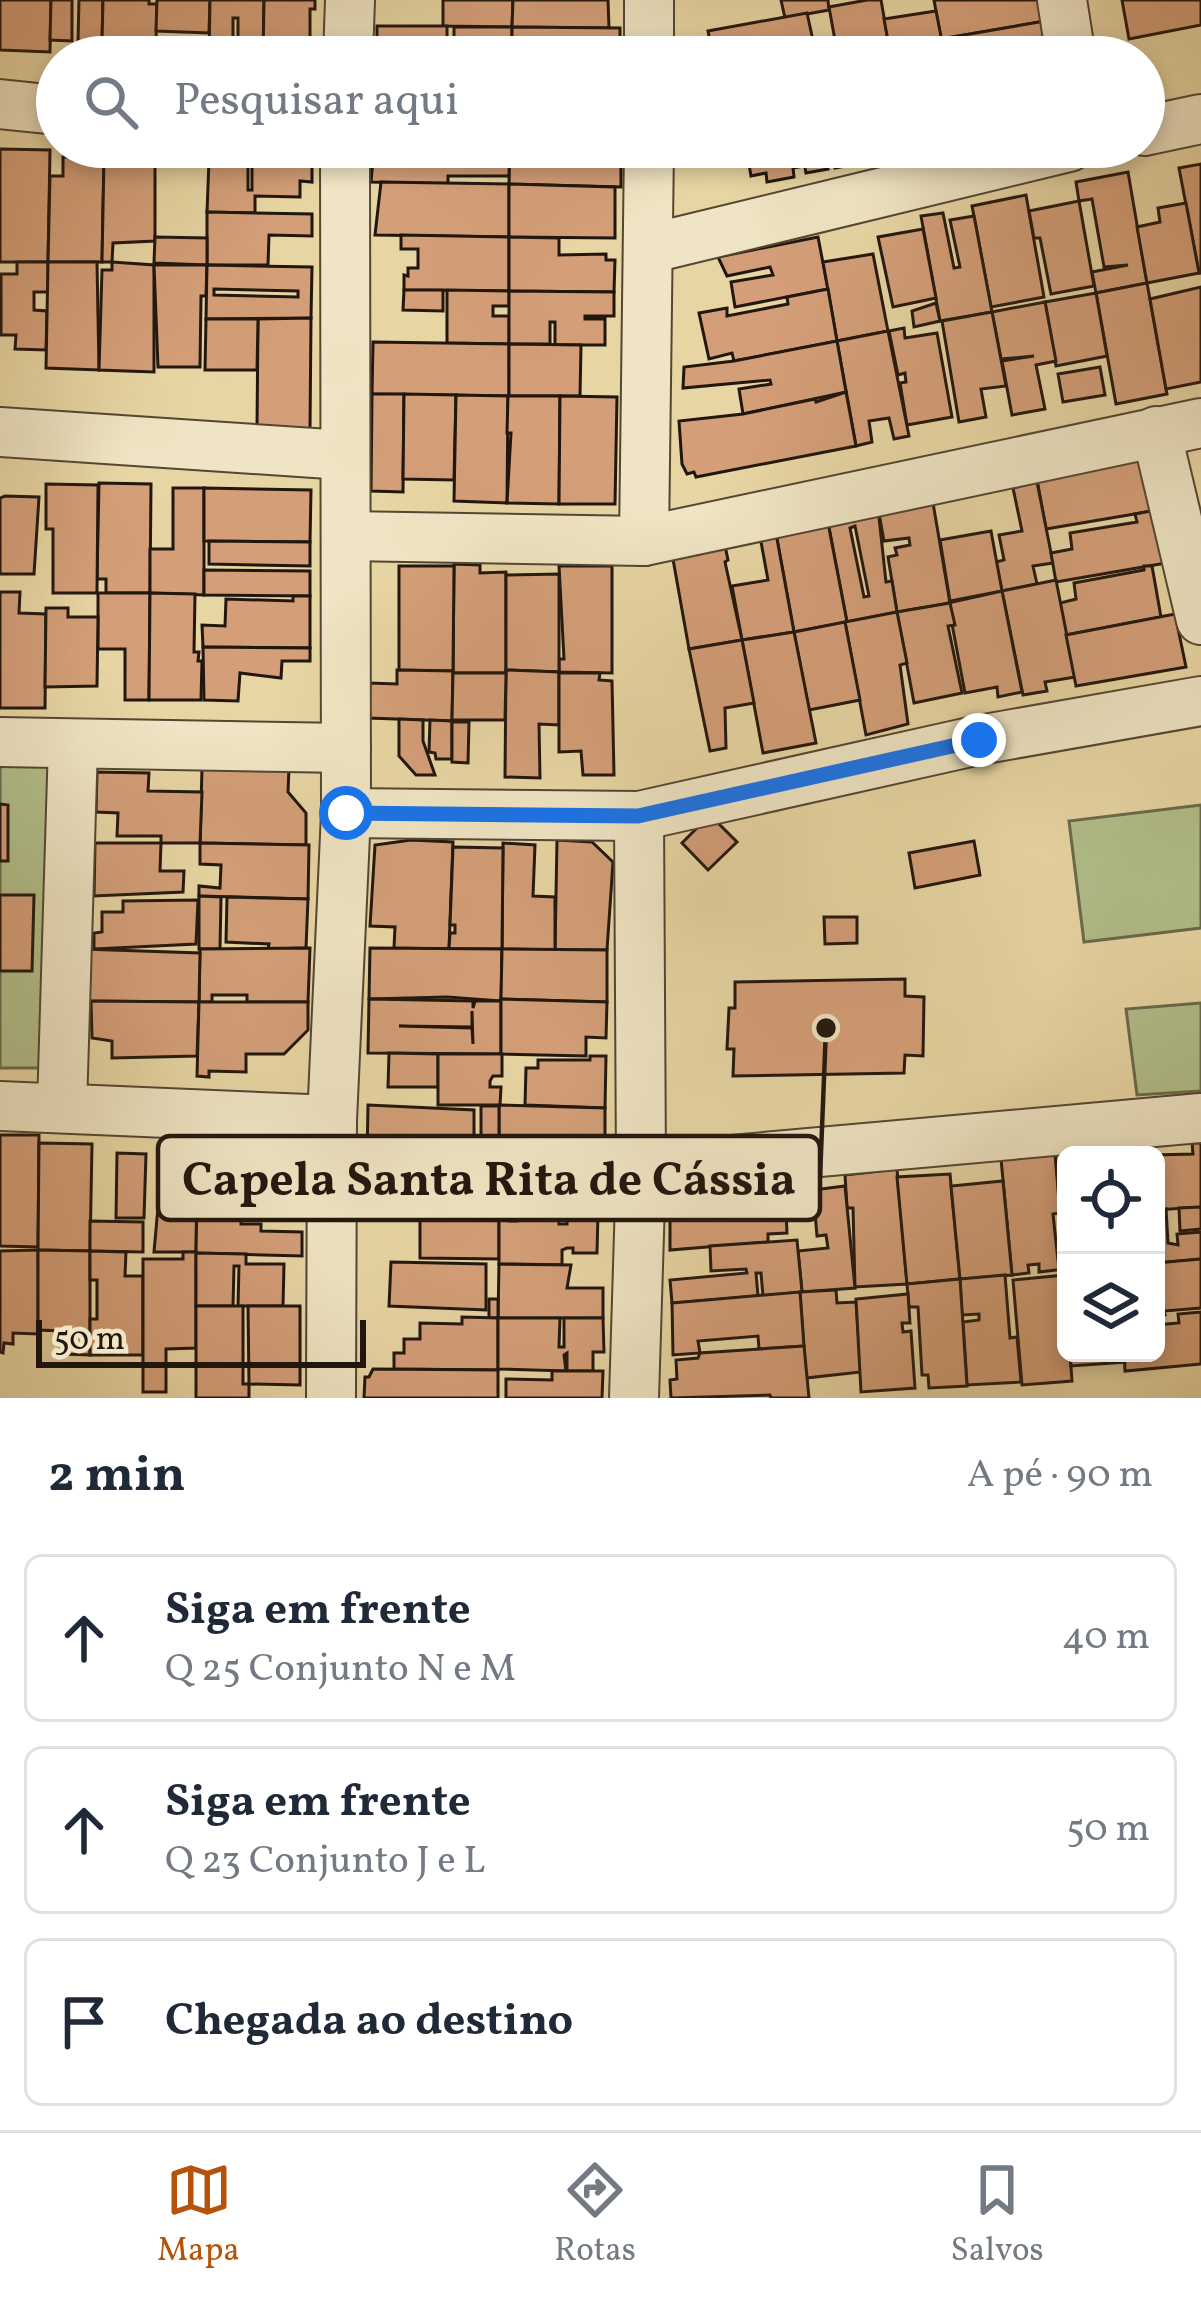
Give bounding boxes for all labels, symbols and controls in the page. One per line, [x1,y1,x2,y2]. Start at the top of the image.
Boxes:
search box [36,36,1165,168]
icon: search [78,69,144,135]
text: Pesquisar aqui [174,71,459,134]
route end [952,713,1006,767]
route start [319,786,373,840]
callout: Capela Santa Rita de Cássia [158,1136,820,1220]
map controls [1057,1146,1165,1362]
button: locate [1057,1146,1165,1254]
text: Capela Santa Rita de Cássia [182,1149,796,1216]
button: layers [1057,1254,1165,1362]
scale bar [36,1314,366,1367]
text: 50 m [54,1318,125,1364]
text: 2 min [48,1441,186,1512]
text: A pé · 90 m [967,1449,1153,1503]
text: Siga em frente [165,1580,471,1643]
icon: ahead [51,1605,117,1671]
text: 40 m [1062,1611,1150,1665]
text: Q 25 Conjunto N e M [165,1643,516,1697]
text: Siga em frente [165,1772,471,1835]
icon: ahead [51,1797,117,1863]
text: 50 m [1066,1803,1150,1857]
text: Q 23 Conjunto J e L [165,1835,485,1889]
icon: arrive [51,1989,117,2055]
text: Chegada ao destino [165,1991,573,2054]
tab: Mapa [157,2157,240,2275]
tab: Rotas [554,2157,636,2275]
tab: Salvos [950,2157,1044,2275]

